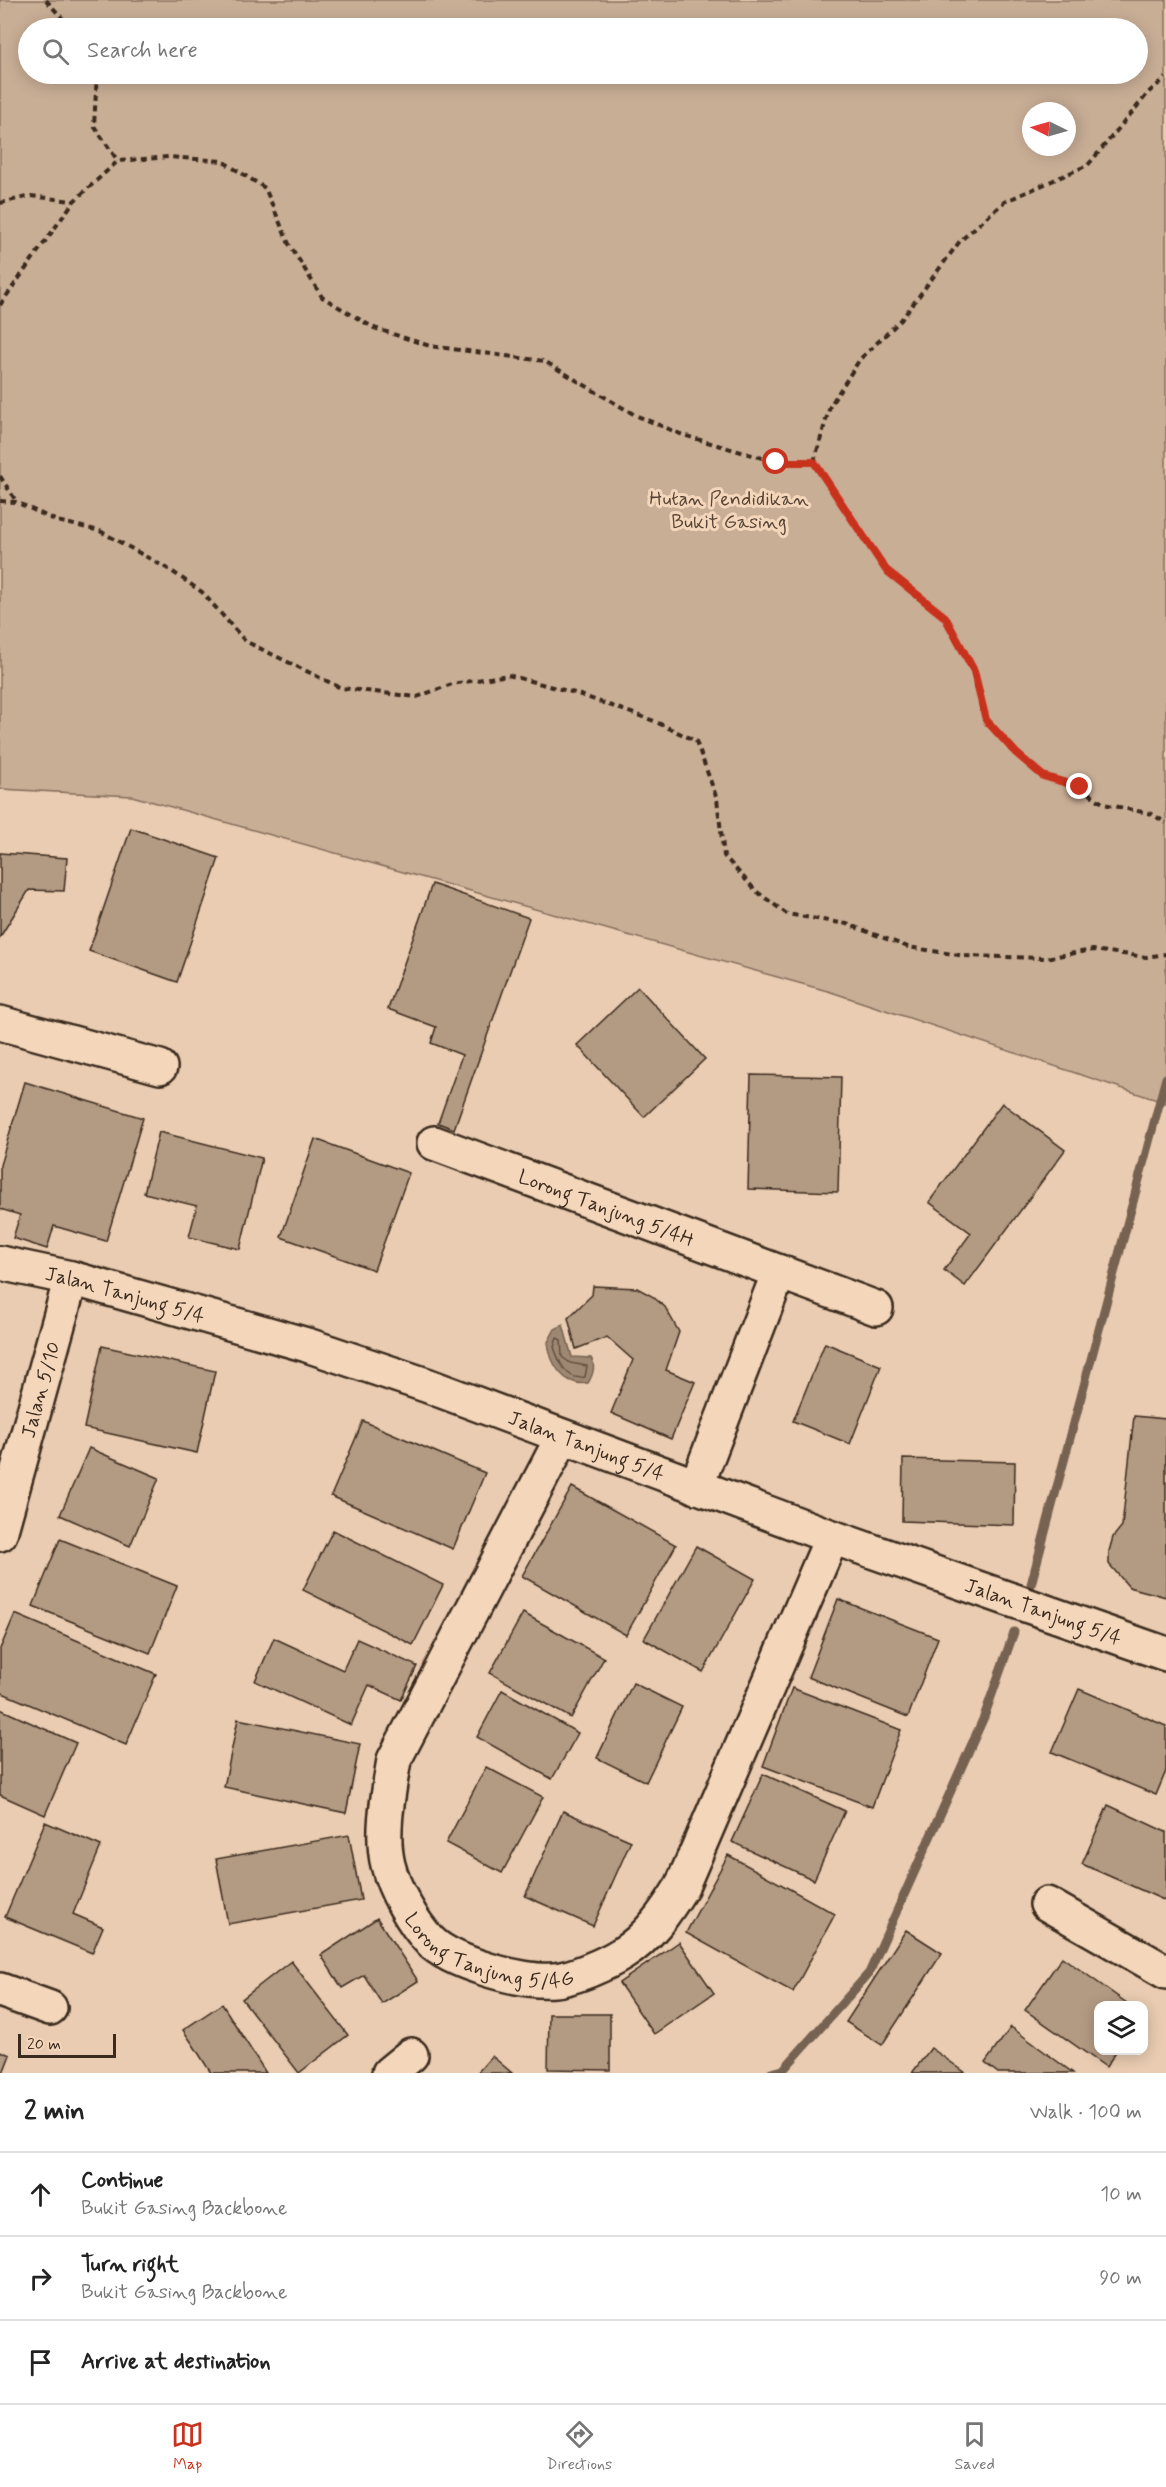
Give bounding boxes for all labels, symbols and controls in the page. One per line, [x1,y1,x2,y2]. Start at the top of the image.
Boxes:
search box [18,18,1148,84]
icon: search [39,35,72,68]
text: Search here [87,37,198,65]
north arrow [1022,102,1076,156]
route start [762,448,788,474]
park label: Hutan Pendidikan Bukit Gasing [649,486,809,536]
route end [1066,773,1092,799]
street label: Lorong Tanjung 5/4H [514,1164,698,1254]
street label: Jalan Tanjung 5/4 [43,1261,208,1330]
street label: Jalan 5/10 [15,1339,68,1441]
street label: Jalan Tanjung 5/4 [504,1405,668,1488]
street label: Jalan Tanjung 5/4 [961,1573,1125,1653]
street label: Lorong Tanjung 5/4G [397,1908,577,1995]
map controls [1094,2001,1148,2055]
button: layers [1094,2001,1148,2055]
scale bar [18,2031,116,2058]
text: 20 m [27,2034,61,2055]
text: 2 min [24,2095,85,2129]
text: Walk · 100 m [1030,2099,1142,2126]
text: Continue [81,2167,163,2195]
icon: ahead [24,2178,57,2211]
text: 10 m [1100,2181,1142,2208]
text: Bukit Gasing Backbone [81,2195,287,2222]
text: Turn right [81,2251,179,2279]
icon: right [24,2262,57,2295]
text: 90 m [1099,2265,1142,2292]
text: Bukit Gasing Backbone [81,2279,287,2306]
icon: arrive [24,2346,57,2379]
text: Arrive at destination [81,2348,271,2376]
tab: Map [171,2418,204,2475]
tab: Directions [546,2418,612,2475]
tab: Saved [954,2418,995,2475]

